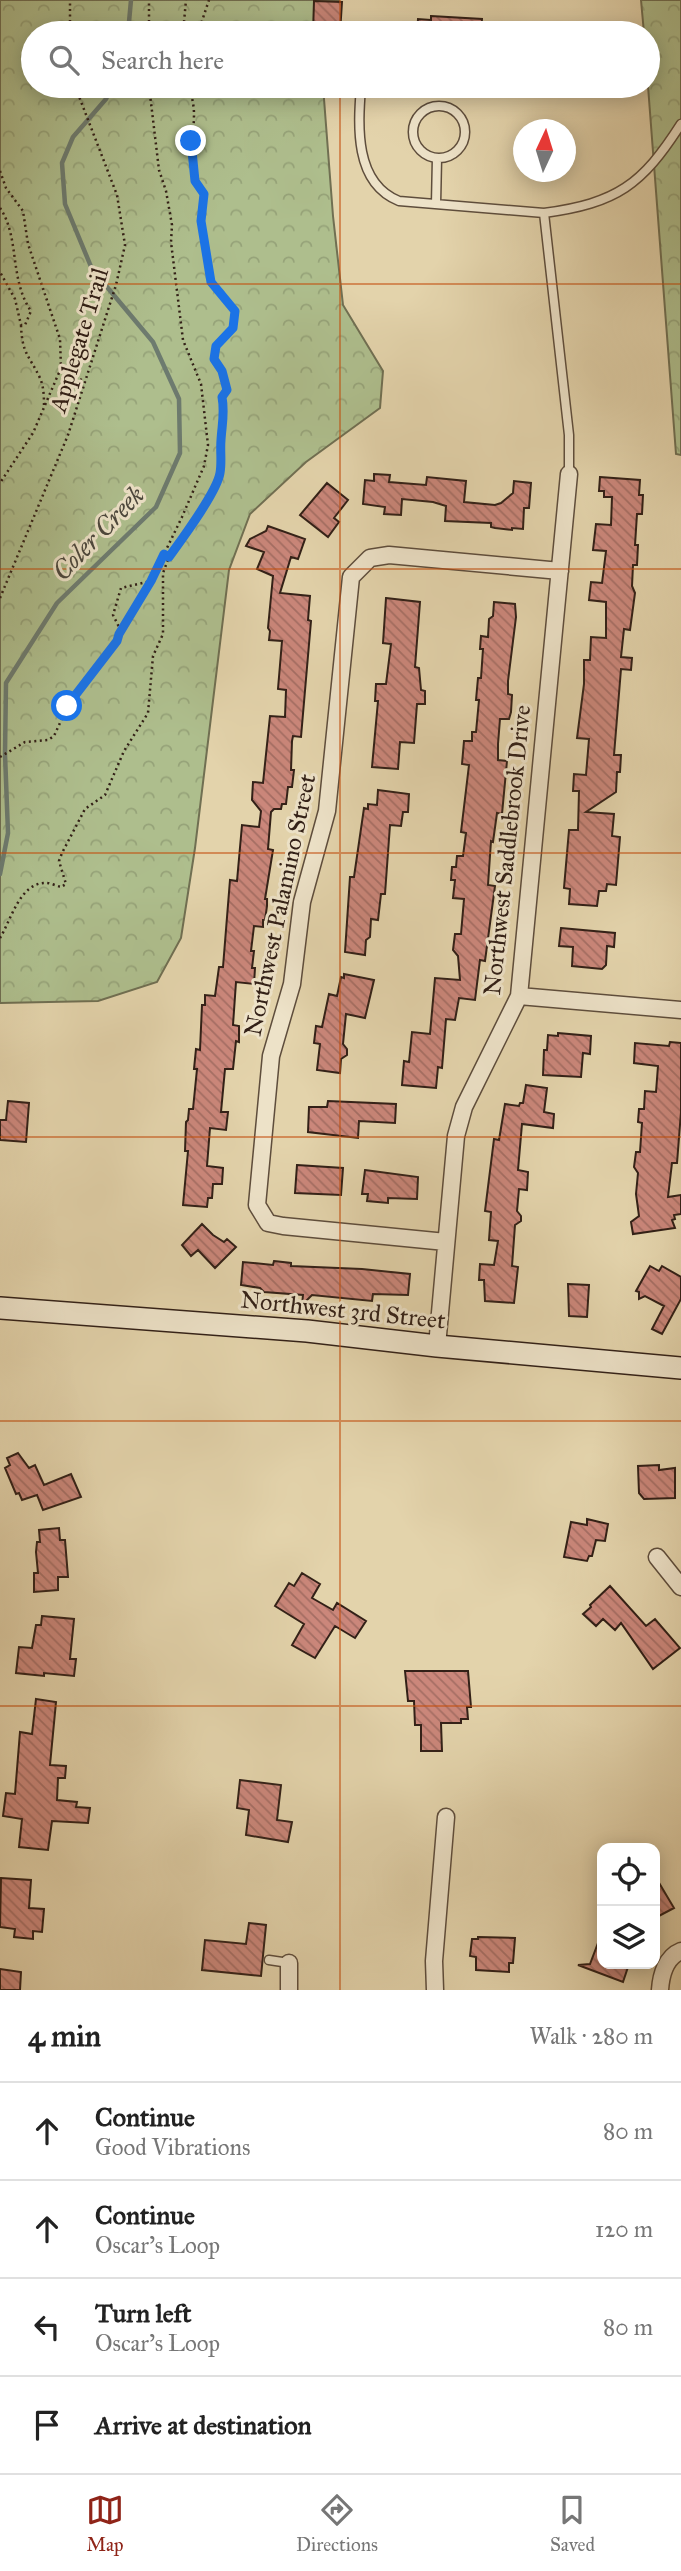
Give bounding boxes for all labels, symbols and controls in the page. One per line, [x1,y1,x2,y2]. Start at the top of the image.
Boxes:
search box [21,21,660,98]
icon: search [45,41,83,79]
text: Search here [101,44,224,76]
north arrow [513,119,576,182]
route end [175,125,206,156]
street label: Applegate Trail [43,264,115,417]
water label: Coler Creek [45,479,151,587]
route start [51,690,82,721]
street label: Northwest Saddlebrook Drive [477,703,537,997]
street label: Northwest Palamino Street [238,771,323,1039]
street label: Northwest 3rd Street [239,1284,447,1336]
map controls [597,1843,660,1969]
button: locate [597,1843,660,1906]
button: layers [597,1906,660,1969]
text: 4 min [28,2018,101,2054]
text: Walk · 280 m [529,2022,653,2050]
text: Continue [95,2101,195,2133]
icon: ahead [28,2112,66,2150]
text: 80 m [603,2117,653,2145]
text: Good Vibrations [95,2133,250,2161]
text: Continue [95,2199,195,2231]
icon: ahead [28,2210,66,2248]
text: 120 m [595,2215,653,2243]
text: Oscar's Loop [95,2231,220,2259]
text: Turn left [95,2297,191,2329]
icon: left [28,2308,66,2346]
text: 80 m [603,2313,653,2341]
text: Oscar's Loop [95,2329,220,2357]
icon: arrive [28,2406,66,2444]
text: Arrive at destination [95,2409,312,2441]
tab: Map [86,2491,124,2556]
tab: Directions [296,2491,378,2556]
tab: Saved [550,2491,595,2556]

